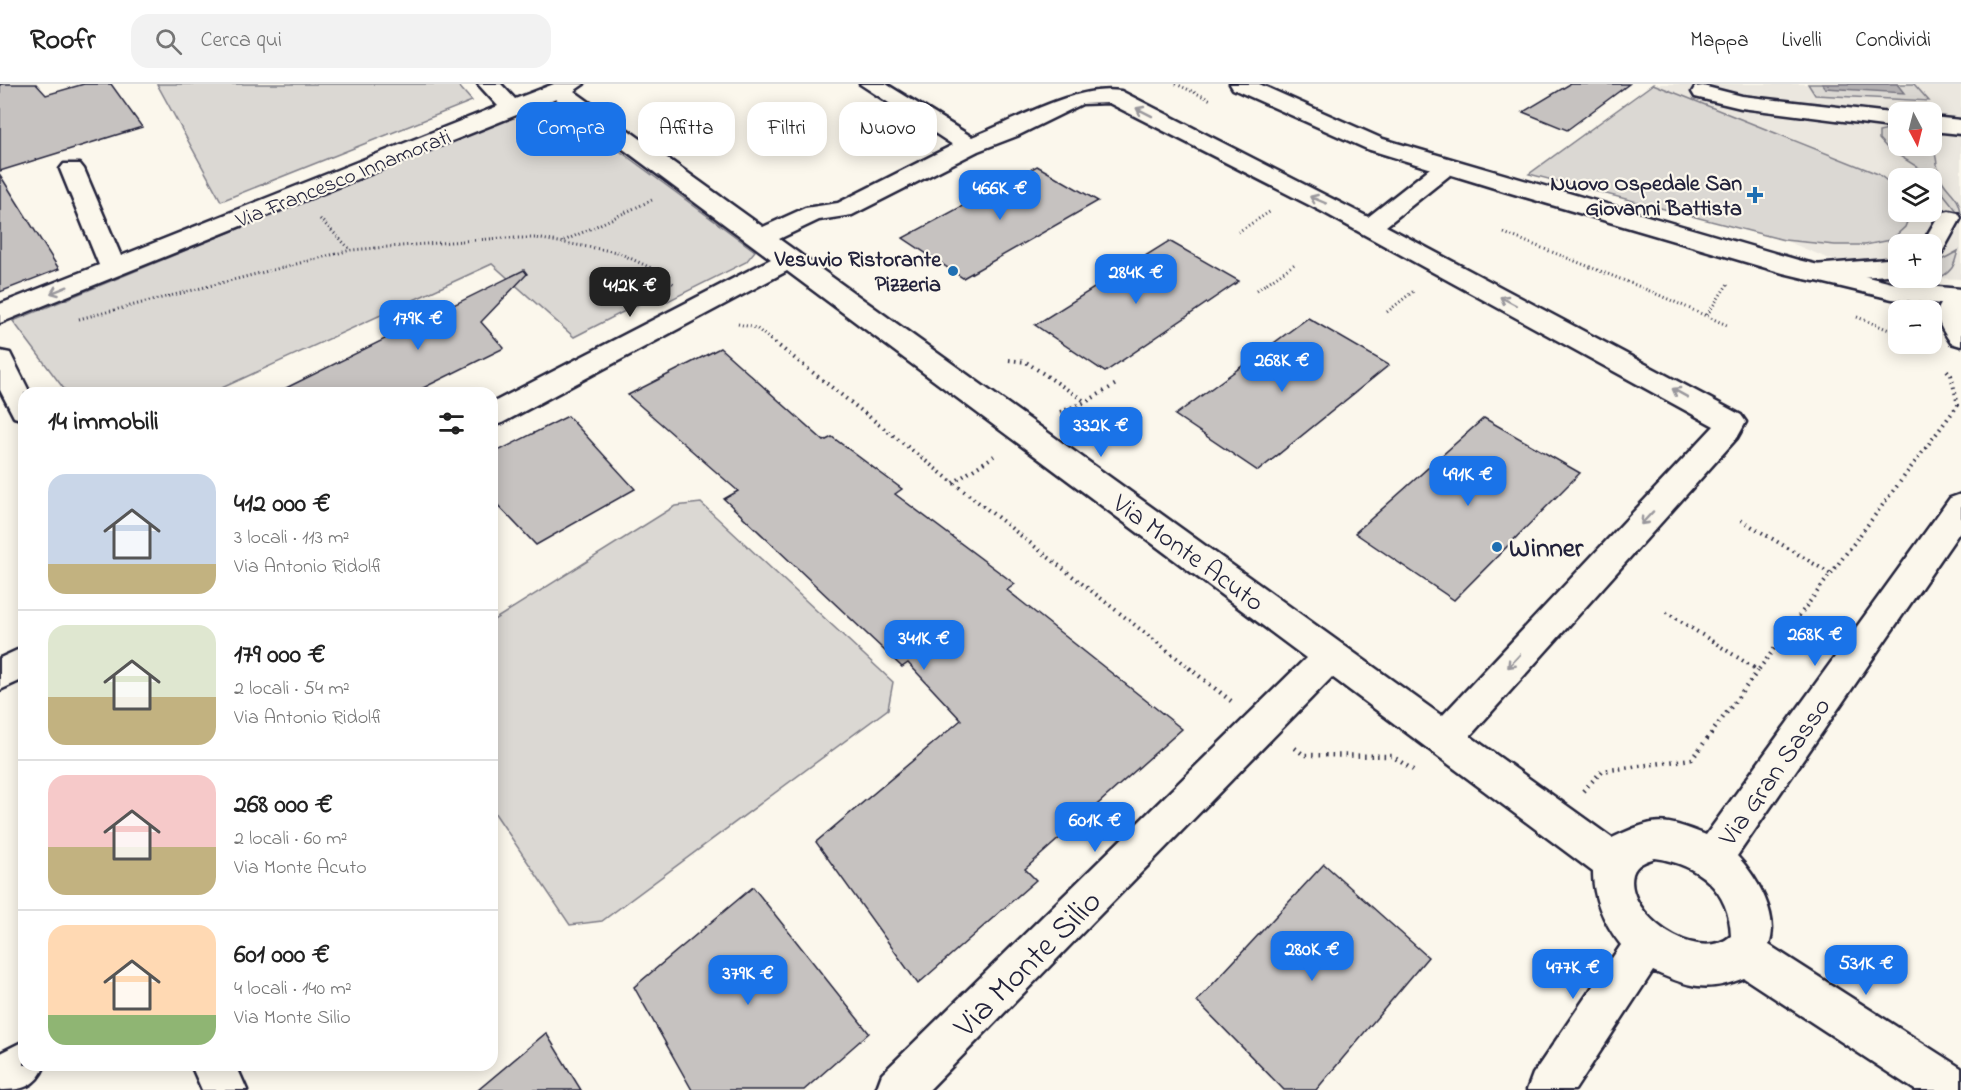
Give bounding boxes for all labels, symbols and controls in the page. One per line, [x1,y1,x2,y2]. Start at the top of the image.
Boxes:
search box [131,14,551,68]
text: Roofr [30,21,95,62]
icon: search [152,25,185,58]
text: Cerca qui [200,25,282,57]
text: Mappa [1690,26,1749,56]
text: Livelli [1782,26,1822,56]
text: Condividi [1855,26,1931,56]
chip: Compra [516,102,626,156]
chip: Affitta [638,102,735,156]
chip: Filtri [747,102,827,156]
chip: Nuovo [839,102,937,156]
north arrow [1888,102,1942,156]
map controls [1888,102,1942,354]
one-way arrow [1135,106,1153,117]
street label: Via Francesco Innamorati [231,122,457,238]
button: layers [1888,168,1942,222]
place label: Nuovo Ospedale San Giovanni Battista [1550,169,1742,226]
pin: 466K € [951,170,1049,221]
text: 466K € [973,175,1027,204]
marker: Nuovo Ospedale San Giovanni Battista [1746,186,1764,204]
one-way arrow [1309,194,1327,205]
button: + [1888,234,1942,288]
place label: Vesuvio Ristorante Pizzeria [774,245,942,302]
pin: 284K € [1087,254,1185,305]
text: 284K € [1109,259,1163,288]
marker: Vesuvio Ristorante Pizzeria [946,264,960,278]
pin: 412K € [581,267,679,318]
text: 412K € [603,272,657,301]
one-way arrow [51,286,69,297]
one-way arrow [1500,295,1517,307]
pin: 179K € [369,300,467,351]
button: − [1888,300,1942,354]
text: 179K € [393,305,443,334]
pin: 268K € [1233,342,1331,393]
text: 268K € [1255,347,1309,376]
one-way arrow [1672,387,1689,399]
text: 14 immobili [48,404,159,442]
icon: filters [435,407,468,440]
pin: 332K € [1052,407,1150,458]
text: 332K € [1073,412,1129,441]
pin: 491K € [1419,456,1517,507]
text: 491K € [1443,461,1493,490]
street label: Via Monte Acuto [1103,485,1271,622]
text: 412 000 € [234,486,331,524]
icon: home [96,498,168,570]
one-way arrow [1640,510,1654,525]
text: 3 locali · 113 m² [234,524,349,553]
place label: Winner [1509,530,1584,569]
marker: Winner [1490,540,1504,554]
text: Via Antonio Ridolfi [234,553,384,582]
pin: 268K € [1766,616,1864,667]
pin: 341K € [875,620,973,671]
text: 268K € [1788,621,1842,650]
text: 341K € [898,625,950,654]
text: 179 000 € [234,637,326,675]
icon: home [96,649,168,721]
one-way arrow [1507,653,1521,668]
text: 2 locali · 54 m² [234,675,350,704]
street label: Via Gran Sasso [1710,690,1842,856]
text: Via Antonio Ridolfi [234,704,384,733]
text: 268 000 € [234,787,333,825]
icon: home [96,799,168,871]
pin: 601K € [1046,802,1144,853]
text: 601K € [1069,807,1121,836]
text: 2 locali · 60 m² [234,825,348,854]
text: Via Monte Acuto [234,854,367,883]
street label: Via Monte Silio [943,880,1114,1051]
pin: 280K € [1263,931,1361,982]
text: 280K € [1285,936,1339,965]
text: 601 000 € [234,937,330,975]
pin: 531K € [1817,945,1915,996]
icon: home [96,949,168,1021]
pin: 477K € [1524,949,1622,1000]
text: 531K € [1839,950,1893,979]
text: 477K € [1546,954,1600,983]
pin: 379K € [699,955,797,1006]
text: 379K € [722,960,774,989]
text: 4 locali · 140 m² [234,975,352,1004]
text: Via Monte Silio [234,1004,351,1033]

